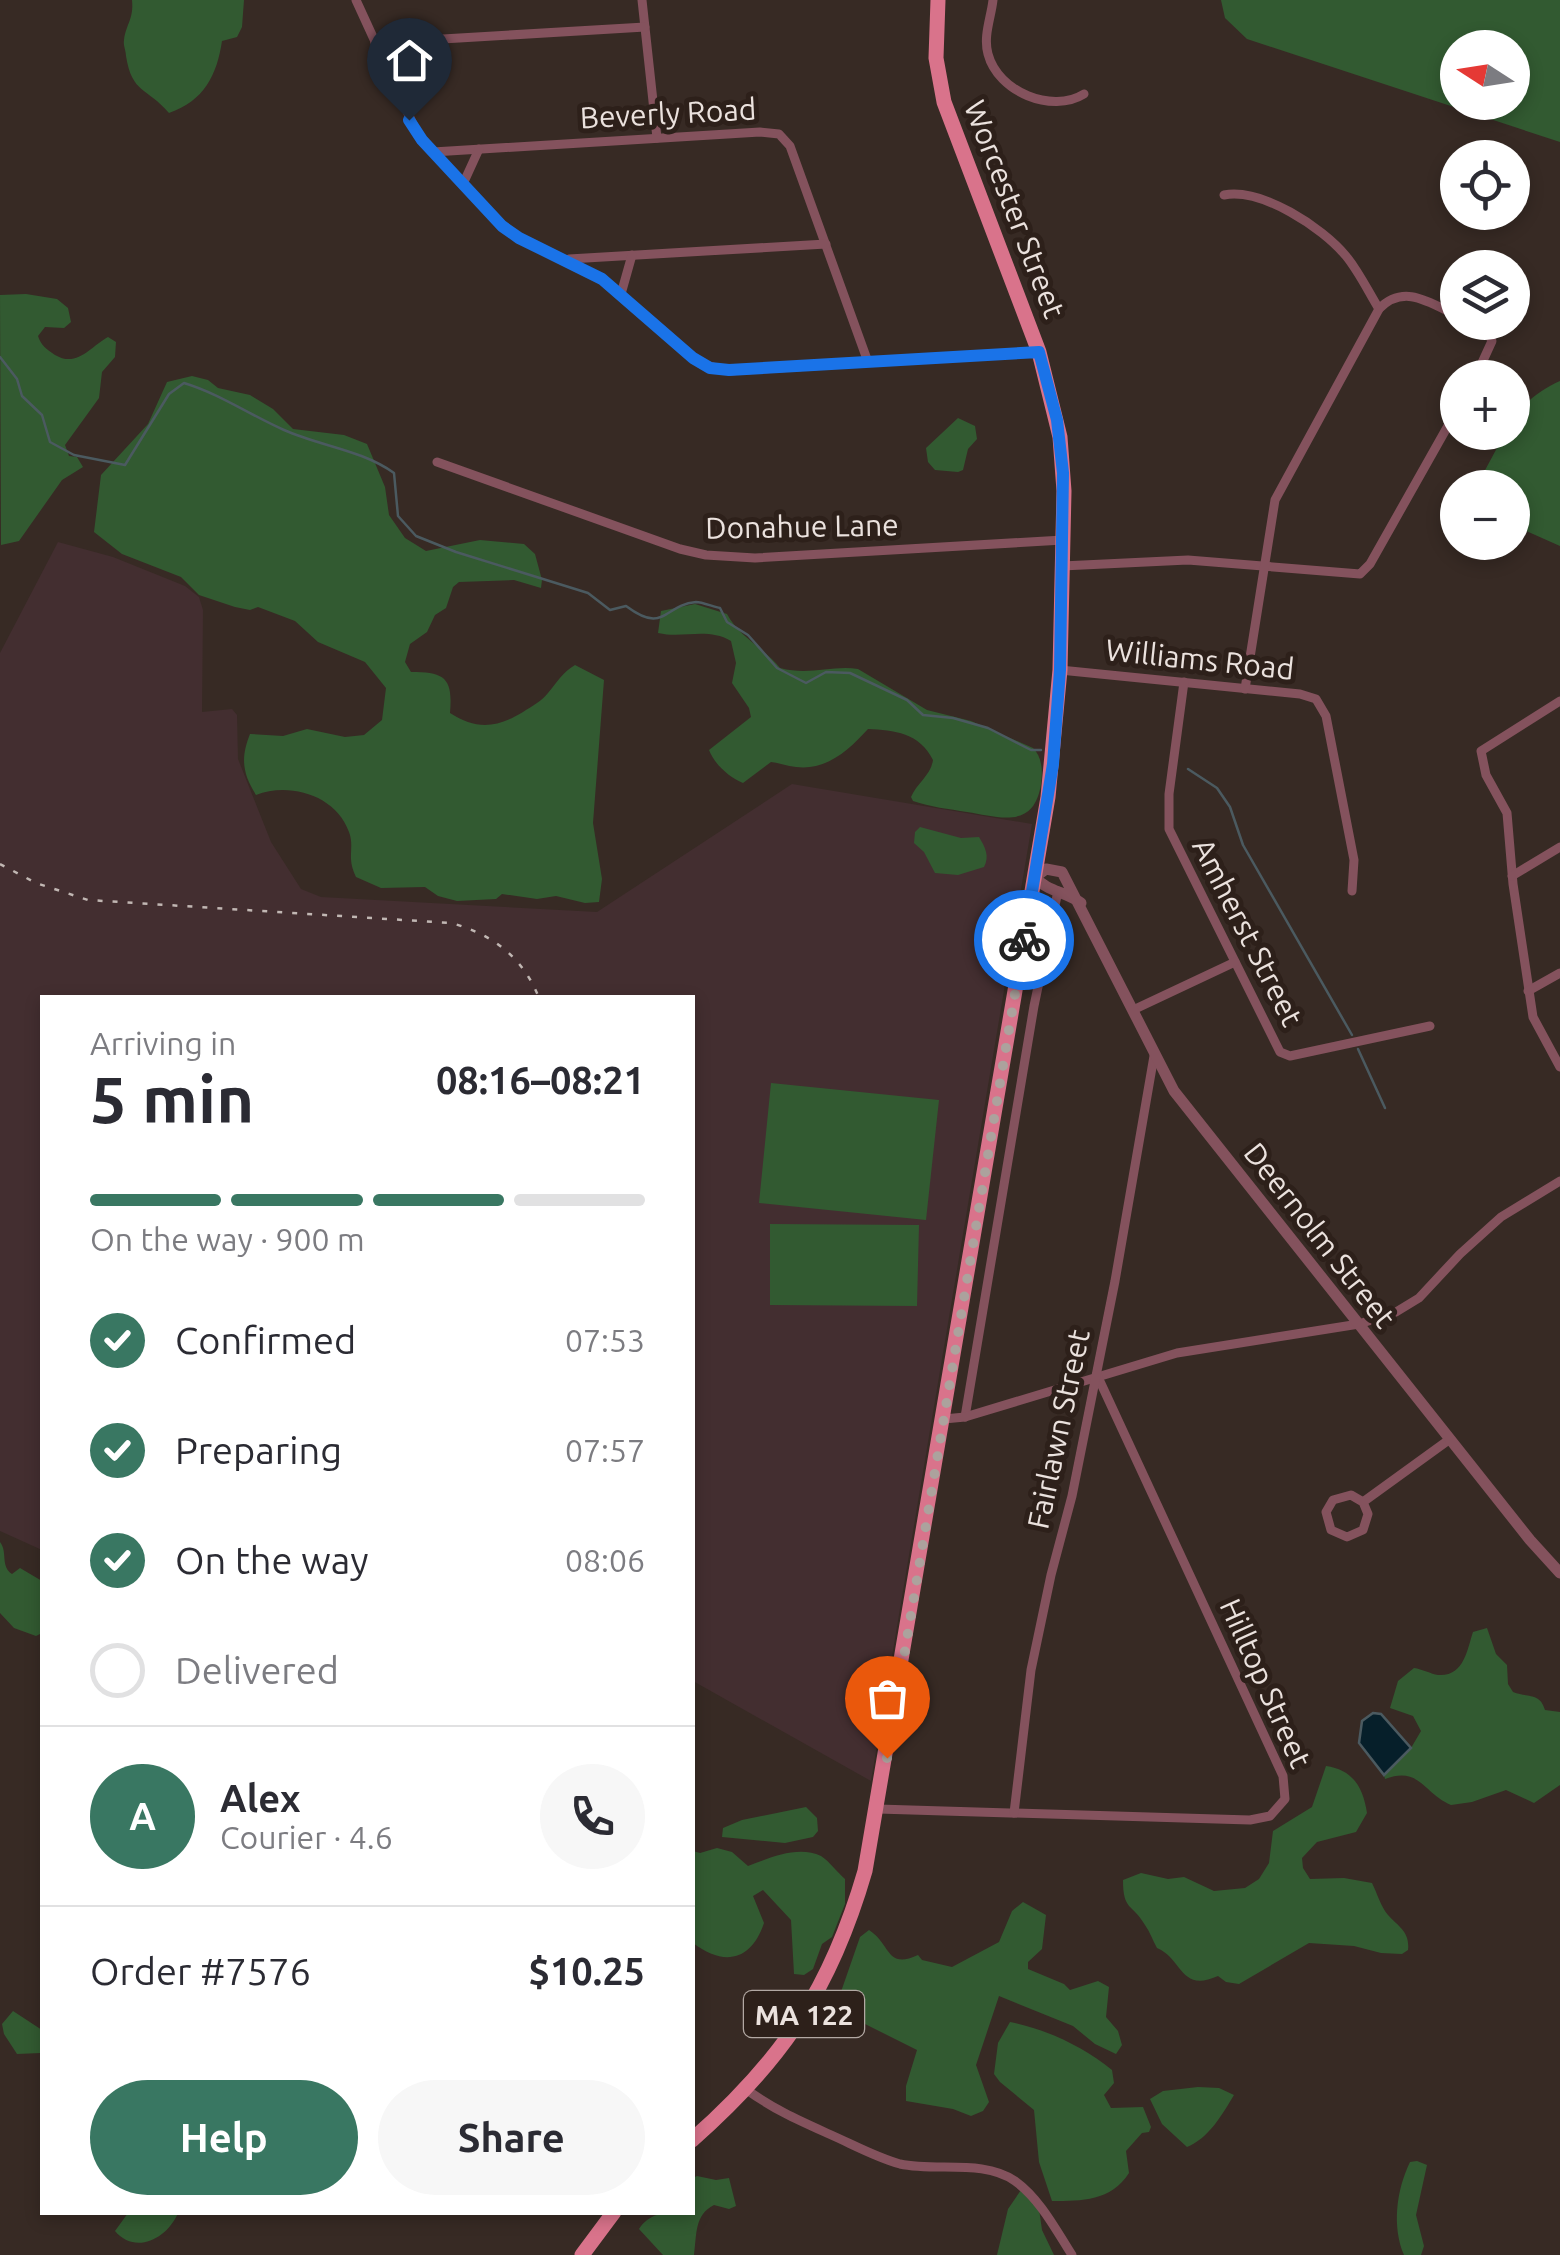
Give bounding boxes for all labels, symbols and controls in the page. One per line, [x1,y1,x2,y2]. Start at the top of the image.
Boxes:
pin [367,18,452,121]
north arrow [1440,30,1530,120]
map controls [1440,30,1530,560]
icon: home [382,33,437,88]
street label: Beverly Road [579,91,757,135]
street label: Worcester Street [958,96,1072,323]
button: locate [1440,140,1530,230]
button: layers [1440,250,1530,340]
button: + [1440,360,1530,450]
button: − [1440,470,1530,560]
street label: Donahue Lane [705,507,899,545]
street label: Williams Road [1104,632,1296,686]
street label: Amherst Street [1186,833,1310,1032]
courier [974,890,1074,990]
icon: bike [997,913,1052,968]
text: Arriving in [90,1025,236,1061]
text: 08:16–08:21 [436,1059,645,1101]
text: 5 min [90,1062,254,1135]
street label: Deernolm Street [1237,1136,1403,1334]
text: On the way · 900 m [90,1221,365,1257]
icon: check [90,1313,145,1368]
text: Confirmed [175,1319,356,1361]
text: 07:53 [565,1322,645,1358]
street label: Fairlawn Street [1020,1326,1096,1532]
icon: check [90,1423,145,1478]
text: Preparing [175,1429,342,1471]
text: 07:57 [565,1432,645,1468]
icon: check [90,1533,145,1588]
text: On the way [175,1539,368,1581]
text: 08:06 [565,1542,645,1578]
street label: Hilltop Street [1214,1593,1319,1773]
text: Delivered [175,1649,339,1691]
pin [845,1656,930,1759]
icon: bag [860,1671,915,1726]
button: phone [540,1764,645,1869]
text: Alex [220,1777,301,1819]
text: A [129,1795,156,1837]
text: Courier · 4.6 [220,1819,393,1855]
text: Order #7576 [90,1950,311,1992]
text: $10.25 [528,1950,645,1992]
road number: MA 122 [744,1991,864,2037]
button: Help [90,2080,358,2195]
button: Share [378,2080,645,2195]

